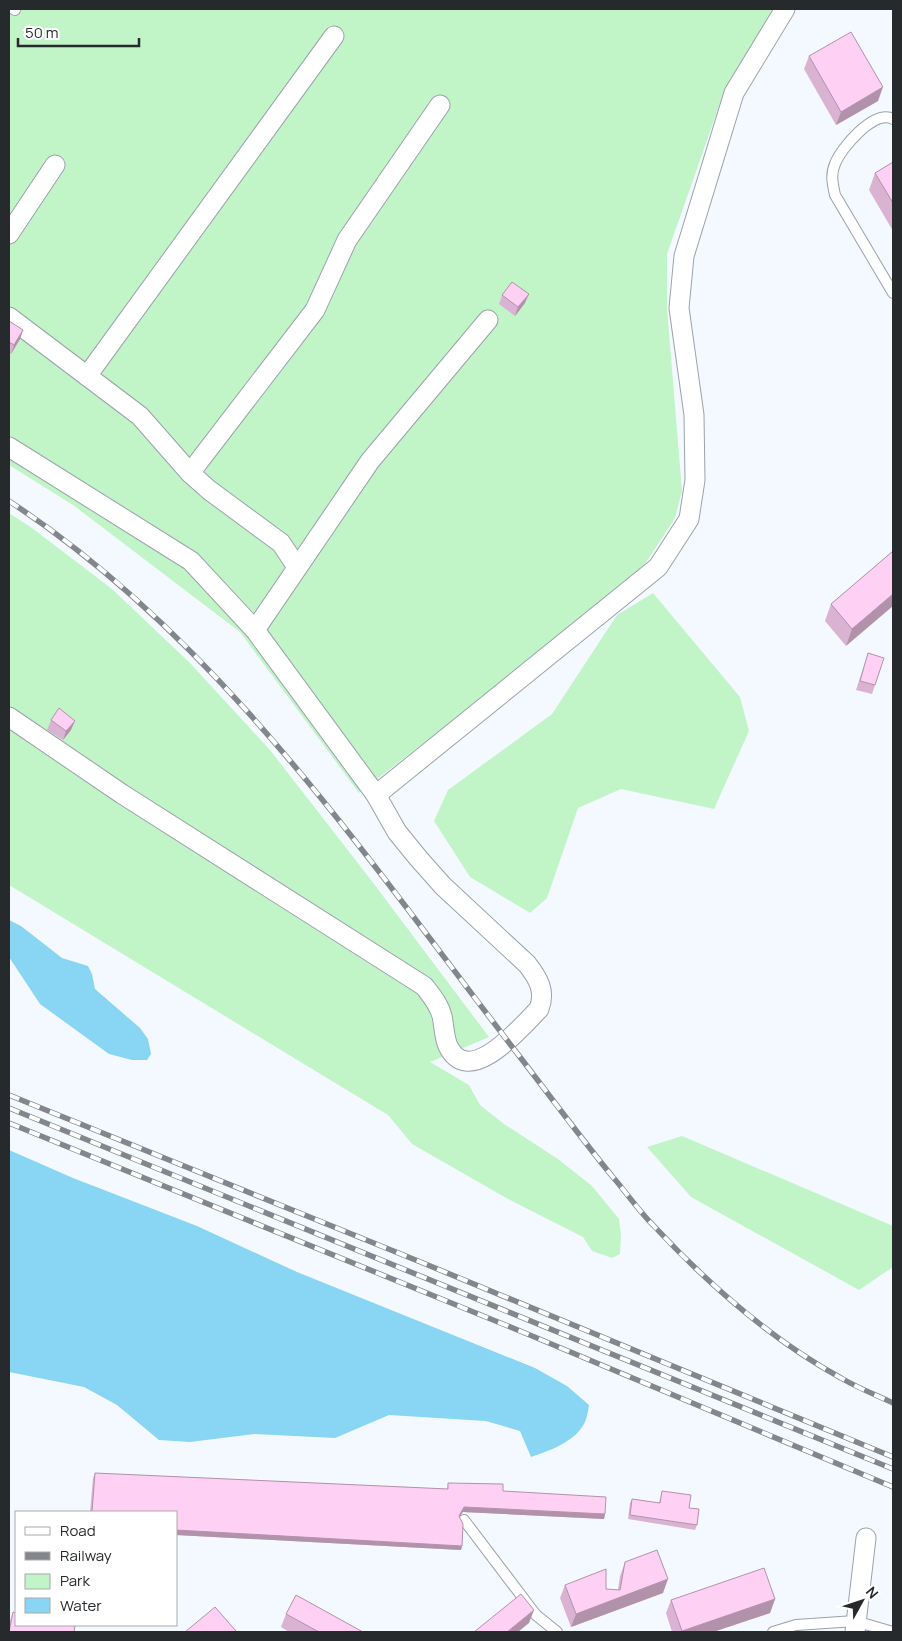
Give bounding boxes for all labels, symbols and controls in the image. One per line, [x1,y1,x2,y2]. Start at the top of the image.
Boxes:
scale bar [18,15,139,47]
text: 50 m [25,22,59,43]
legend [15,1511,178,1626]
text: Road [60,1520,96,1541]
text: Railway [60,1545,112,1566]
text: Park [60,1570,90,1591]
north arrow [837,1576,887,1626]
text: N [862,1582,883,1602]
text: Water [60,1595,102,1616]

